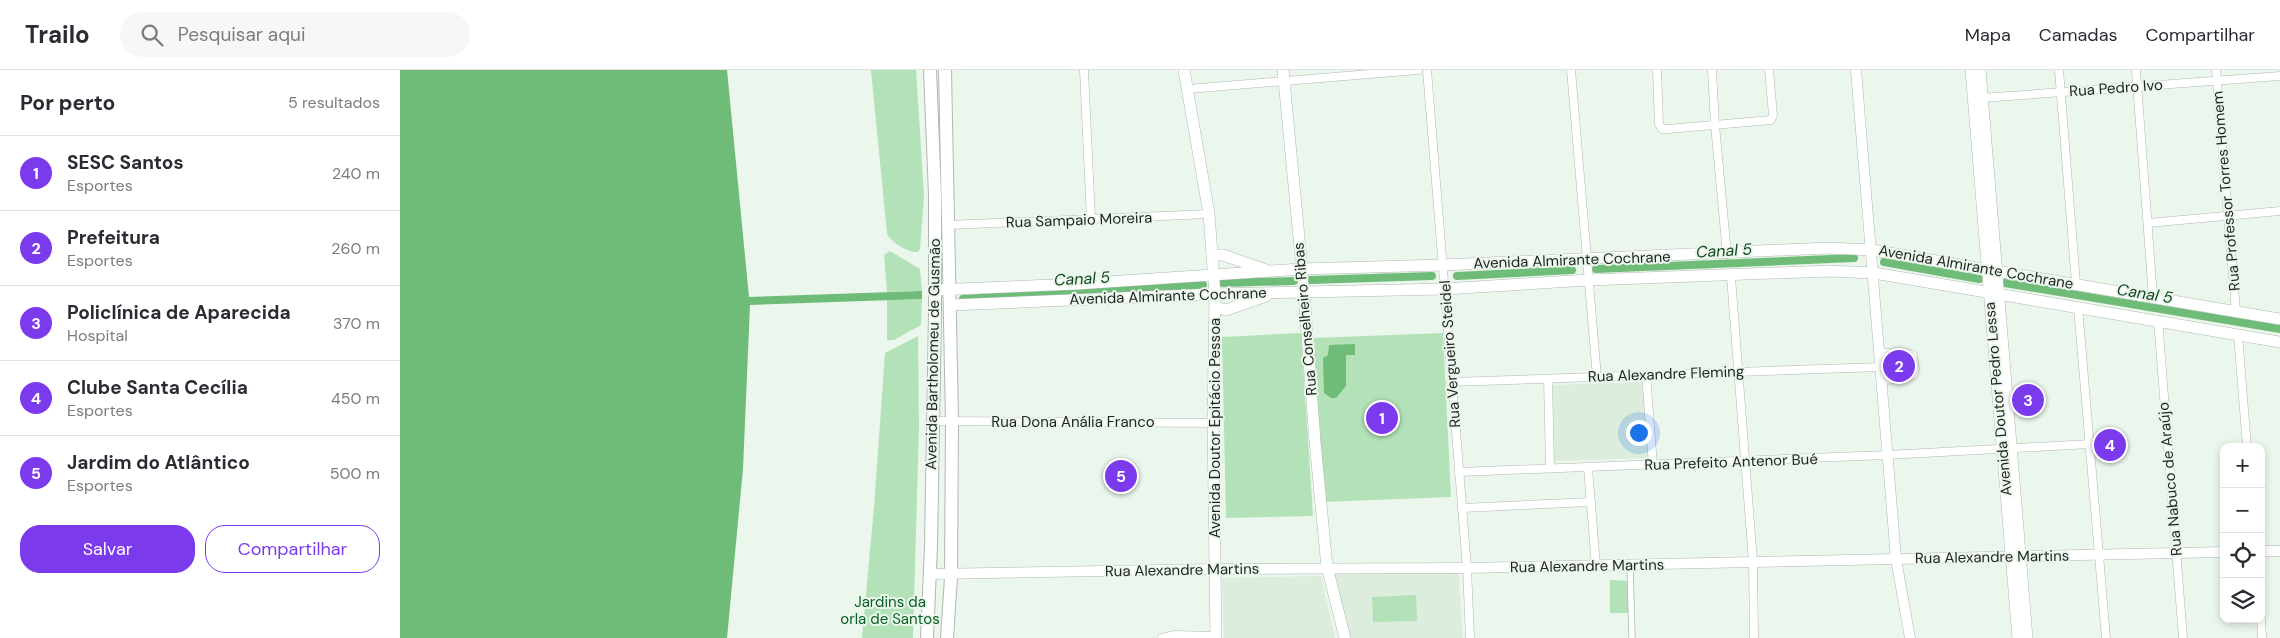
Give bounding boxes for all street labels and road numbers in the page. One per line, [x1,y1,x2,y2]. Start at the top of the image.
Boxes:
street label: Rua Pedro Ivo [2068,75,2164,101]
street label: Rua Professor Torres Homem [2207,90,2245,292]
street label: Rua Sampaio Moreira [1005,207,1153,233]
street label: Avenida Bartholomeu de Gusmão [921,238,945,470]
street label: Avenida Almirante Cochrane [1877,240,2075,294]
street label: Rua Conselheiro Ribas [1288,242,1322,396]
street label: Avenida Almirante Cochrane [1473,247,1671,273]
street label: Rua Vergueiro Steidel [1435,280,1465,428]
street label: Avenida Almirante Cochrane [1069,283,1267,309]
street label: Avenida Doutor Pedro Lessa [1980,301,2016,497]
street label: Avenida Doutor Epitácio Pessoa [1205,318,1225,538]
street label: Rua Alexandre Fleming [1588,361,1744,387]
street label: Rua Nabuco de Araújo [2153,401,2187,557]
street label: Rua Dona Anália Franco [991,412,1155,432]
street label: Rua Prefeito Antenor Bué [1644,449,1818,475]
street label: Rua Alexandre Martins [1915,546,2069,568]
street label: Rua Alexandre Martins [1510,555,1664,577]
street label: Rua Alexandre Martins [1105,559,1259,581]

